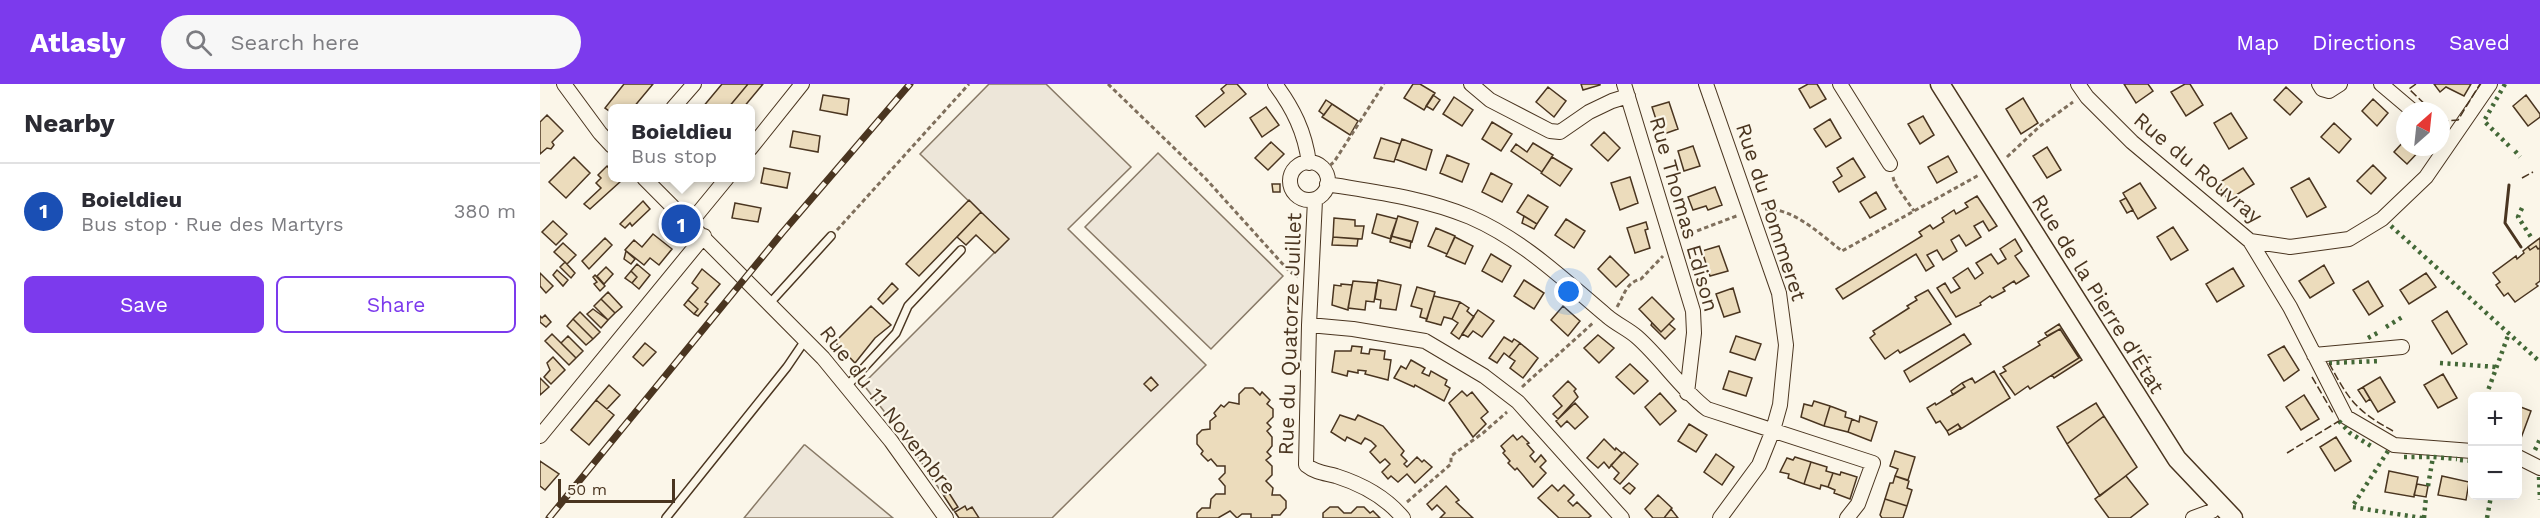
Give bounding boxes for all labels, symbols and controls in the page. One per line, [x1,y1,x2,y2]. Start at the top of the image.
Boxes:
search box [161,15,581,69]
text: Atlasly [30,26,125,59]
icon: search [182,26,215,59]
text: Search here [230,30,359,55]
text: Map [2236,30,2279,55]
text: Directions [2312,30,2416,55]
text: Saved [2449,30,2510,55]
north arrow [2396,102,2450,156]
popup [608,104,755,182]
street label: Rue du Rouvray [2129,107,2268,229]
text: Nearby [24,108,115,138]
street label: Rue Thomas Edison [1645,113,1724,314]
text: Boieldieu [631,119,732,144]
street label: Rue du Pommeret [1731,120,1812,304]
text: Bus stop [631,144,717,168]
text: Boieldieu [81,187,182,212]
street label: Rue de la Pierre d'État [2027,190,2170,398]
text: 1 [39,199,48,223]
text: 380 m [454,199,516,223]
pin: 1 [662,202,700,246]
text: Bus stop · Rue des Martyrs [81,212,343,236]
street label: Rue du Quatorze Juillet [1273,212,1306,456]
button: Save [24,276,264,333]
button: Share [276,276,516,333]
your location [1554,277,1583,306]
street label: Rue du 11 Novembre [815,321,962,499]
map controls [2468,392,2522,500]
button: + [2468,392,2522,446]
button: − [2468,446,2522,500]
scale bar [558,476,675,504]
text: 50 m [567,480,607,499]

